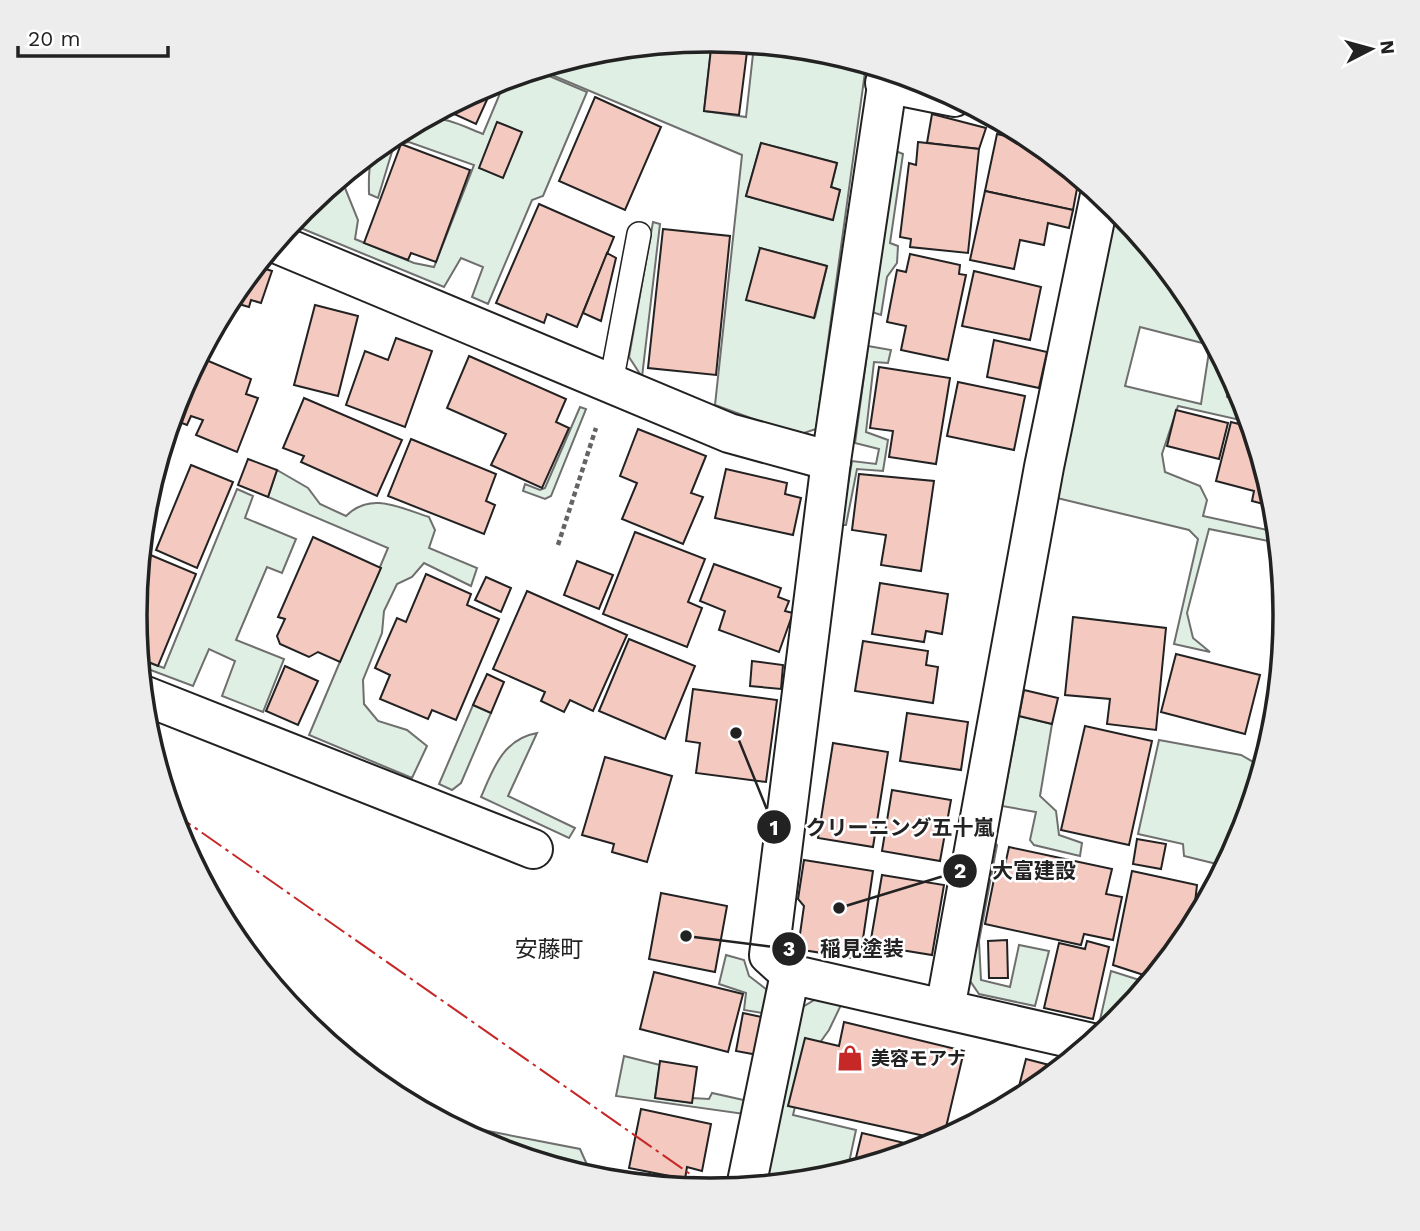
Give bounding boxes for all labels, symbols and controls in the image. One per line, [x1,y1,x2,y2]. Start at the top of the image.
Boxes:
scale bar [18,14,168,58]
north arrow [1336,14,1406,84]
text: 20 m [28,26,80,51]
text: N [1375,39,1400,55]
callout: クリーニング五十嵐 [757,806,1009,848]
text: 1 [769,815,779,840]
text: クリーニング五十嵐 [806,815,995,840]
callout: 大富建設 [943,850,1090,892]
text: 2 [954,858,966,883]
text: 大富建設 [992,858,1076,883]
callout: 稲見塗装 [771,928,918,970]
district label: 安藤町 [515,936,584,963]
text: 3 [783,936,795,961]
text: 稲見塗装 [820,936,904,961]
shop icon: 美容モアナ [835,1043,865,1073]
place label: 美容モアナ [871,1047,966,1070]

